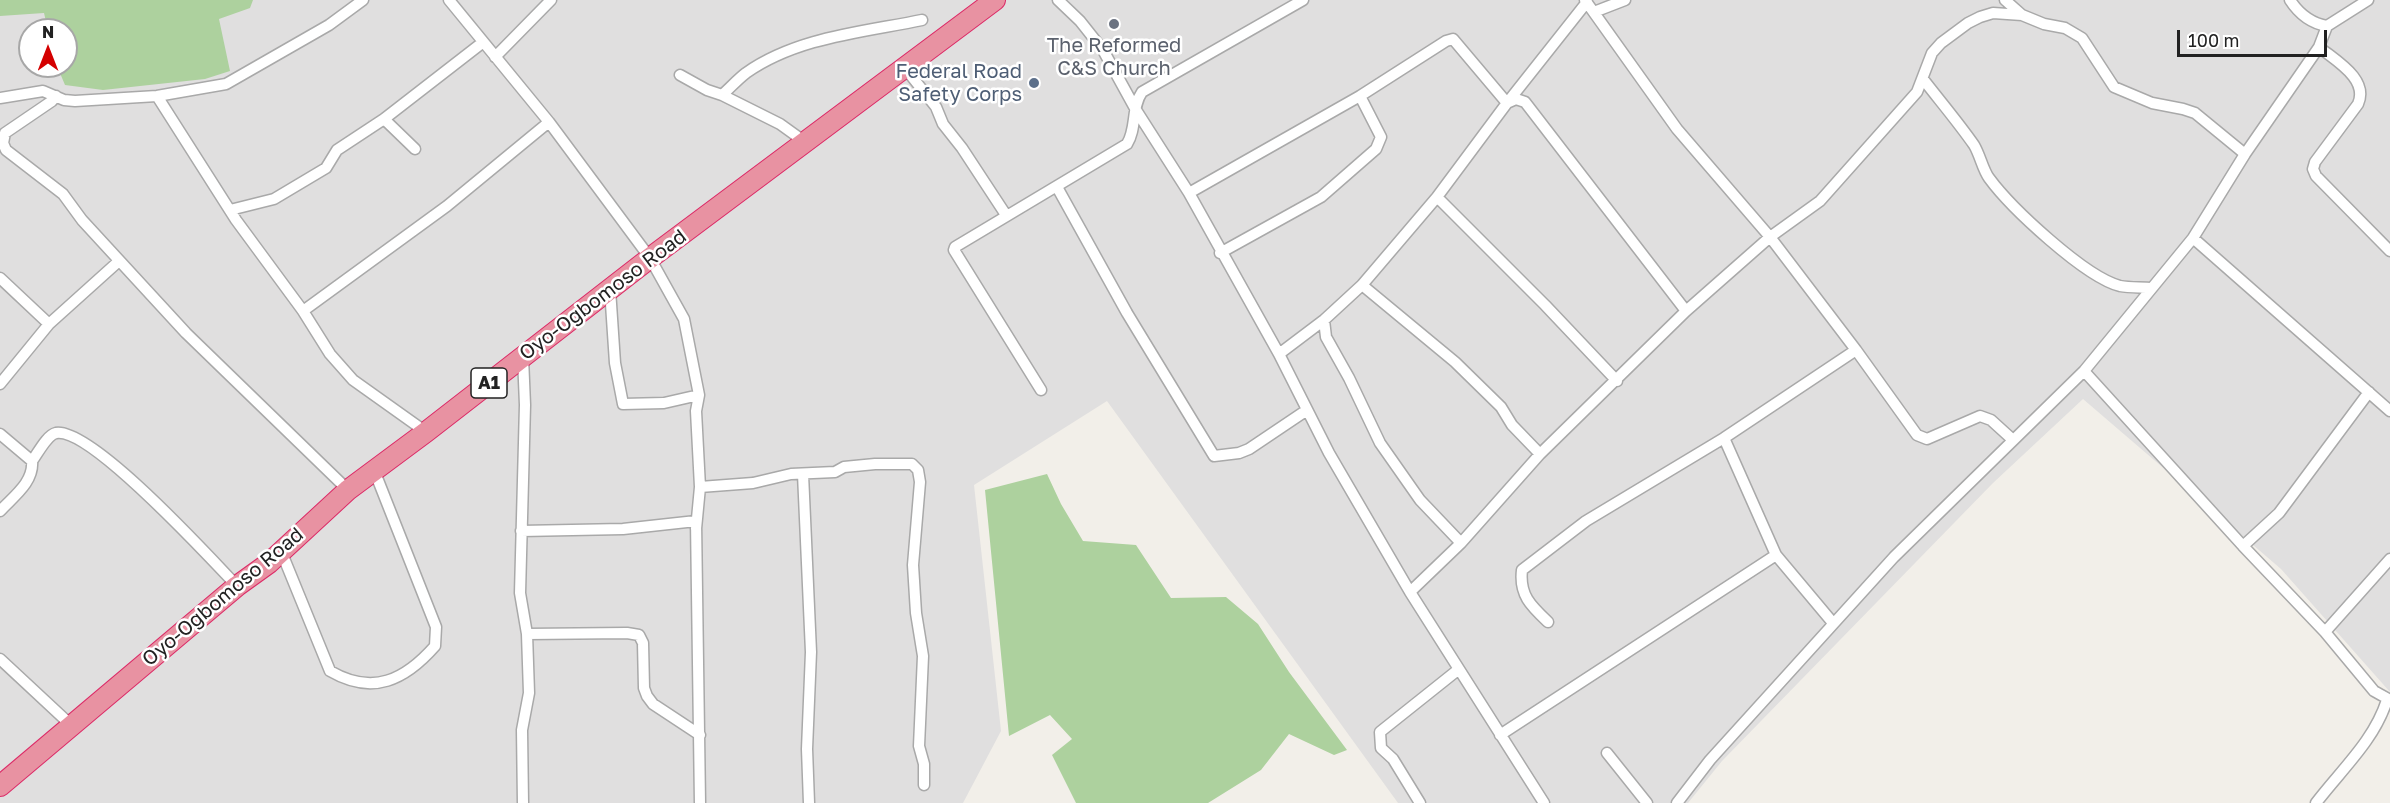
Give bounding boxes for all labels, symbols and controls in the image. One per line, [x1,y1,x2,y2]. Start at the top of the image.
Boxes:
marker: The Reformed C&S Church [1107,17,1121,31]
north arrow [18,18,78,78]
scale bar [2180,18,2330,56]
text: N [42,22,54,42]
text: 100 m [2188,29,2239,51]
place label: The Reformed C&S Church [1047,34,1181,81]
place label: Federal Road Safety Corps [896,60,1022,107]
marker: Federal Road Safety Corps [1027,76,1041,90]
street label: Oyo-Ogbomoso Road [515,224,691,366]
road number: A1 [471,368,507,398]
street label: Oyo-Ogbomoso Road [138,523,308,671]

